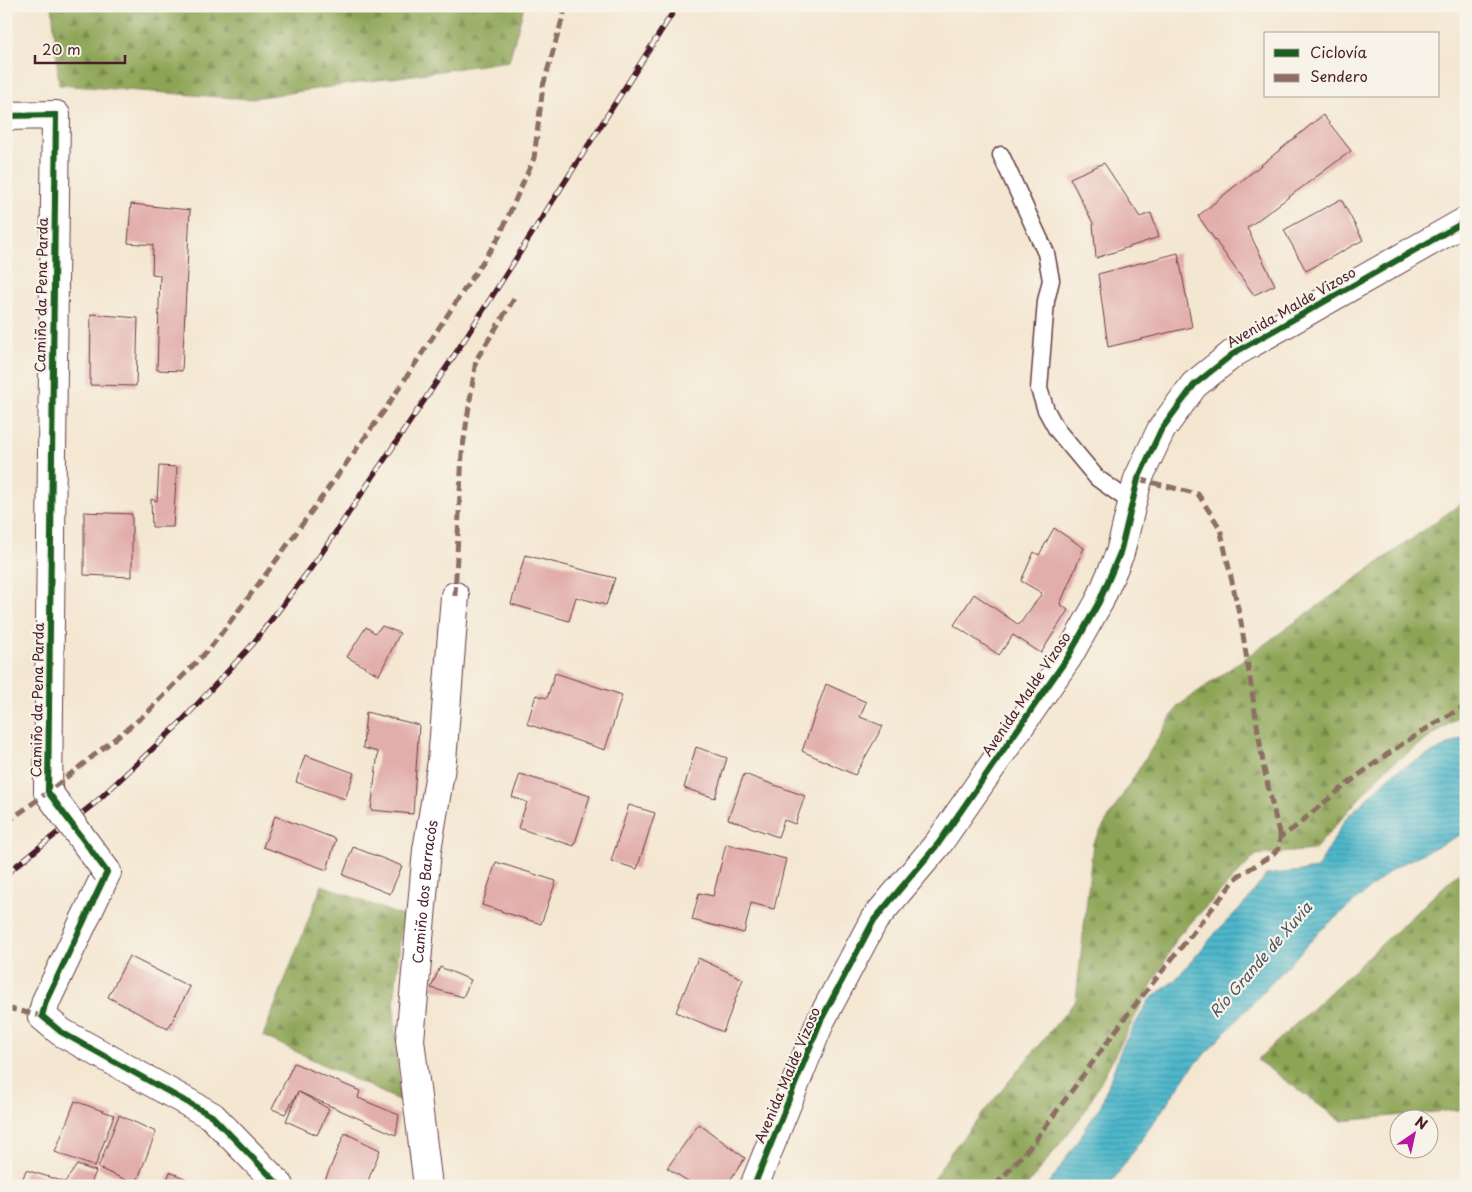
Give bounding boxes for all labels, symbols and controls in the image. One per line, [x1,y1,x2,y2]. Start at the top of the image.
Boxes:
scale bar [35,32,125,64]
legend [1264,32,1440,98]
text: 20 m [42,37,81,60]
text: Ciclovía [1310,40,1368,63]
text: Sendero [1310,64,1368,87]
street label: Camiño da Pena Parda [29,217,53,373]
street label: Avenida Malde Vizoso [1222,261,1360,353]
street label: Camiño da Pena Parda [25,622,49,778]
street label: Avenida Malde Vizoso [976,628,1076,760]
street label: Camiño dos Barracós [406,818,442,964]
water label: Río Grande de Xuvia [1203,896,1317,1022]
street label: Avenida Malde Vizoso [749,1004,825,1146]
north arrow [1390,1110,1440,1160]
text: N [1411,1111,1432,1135]

